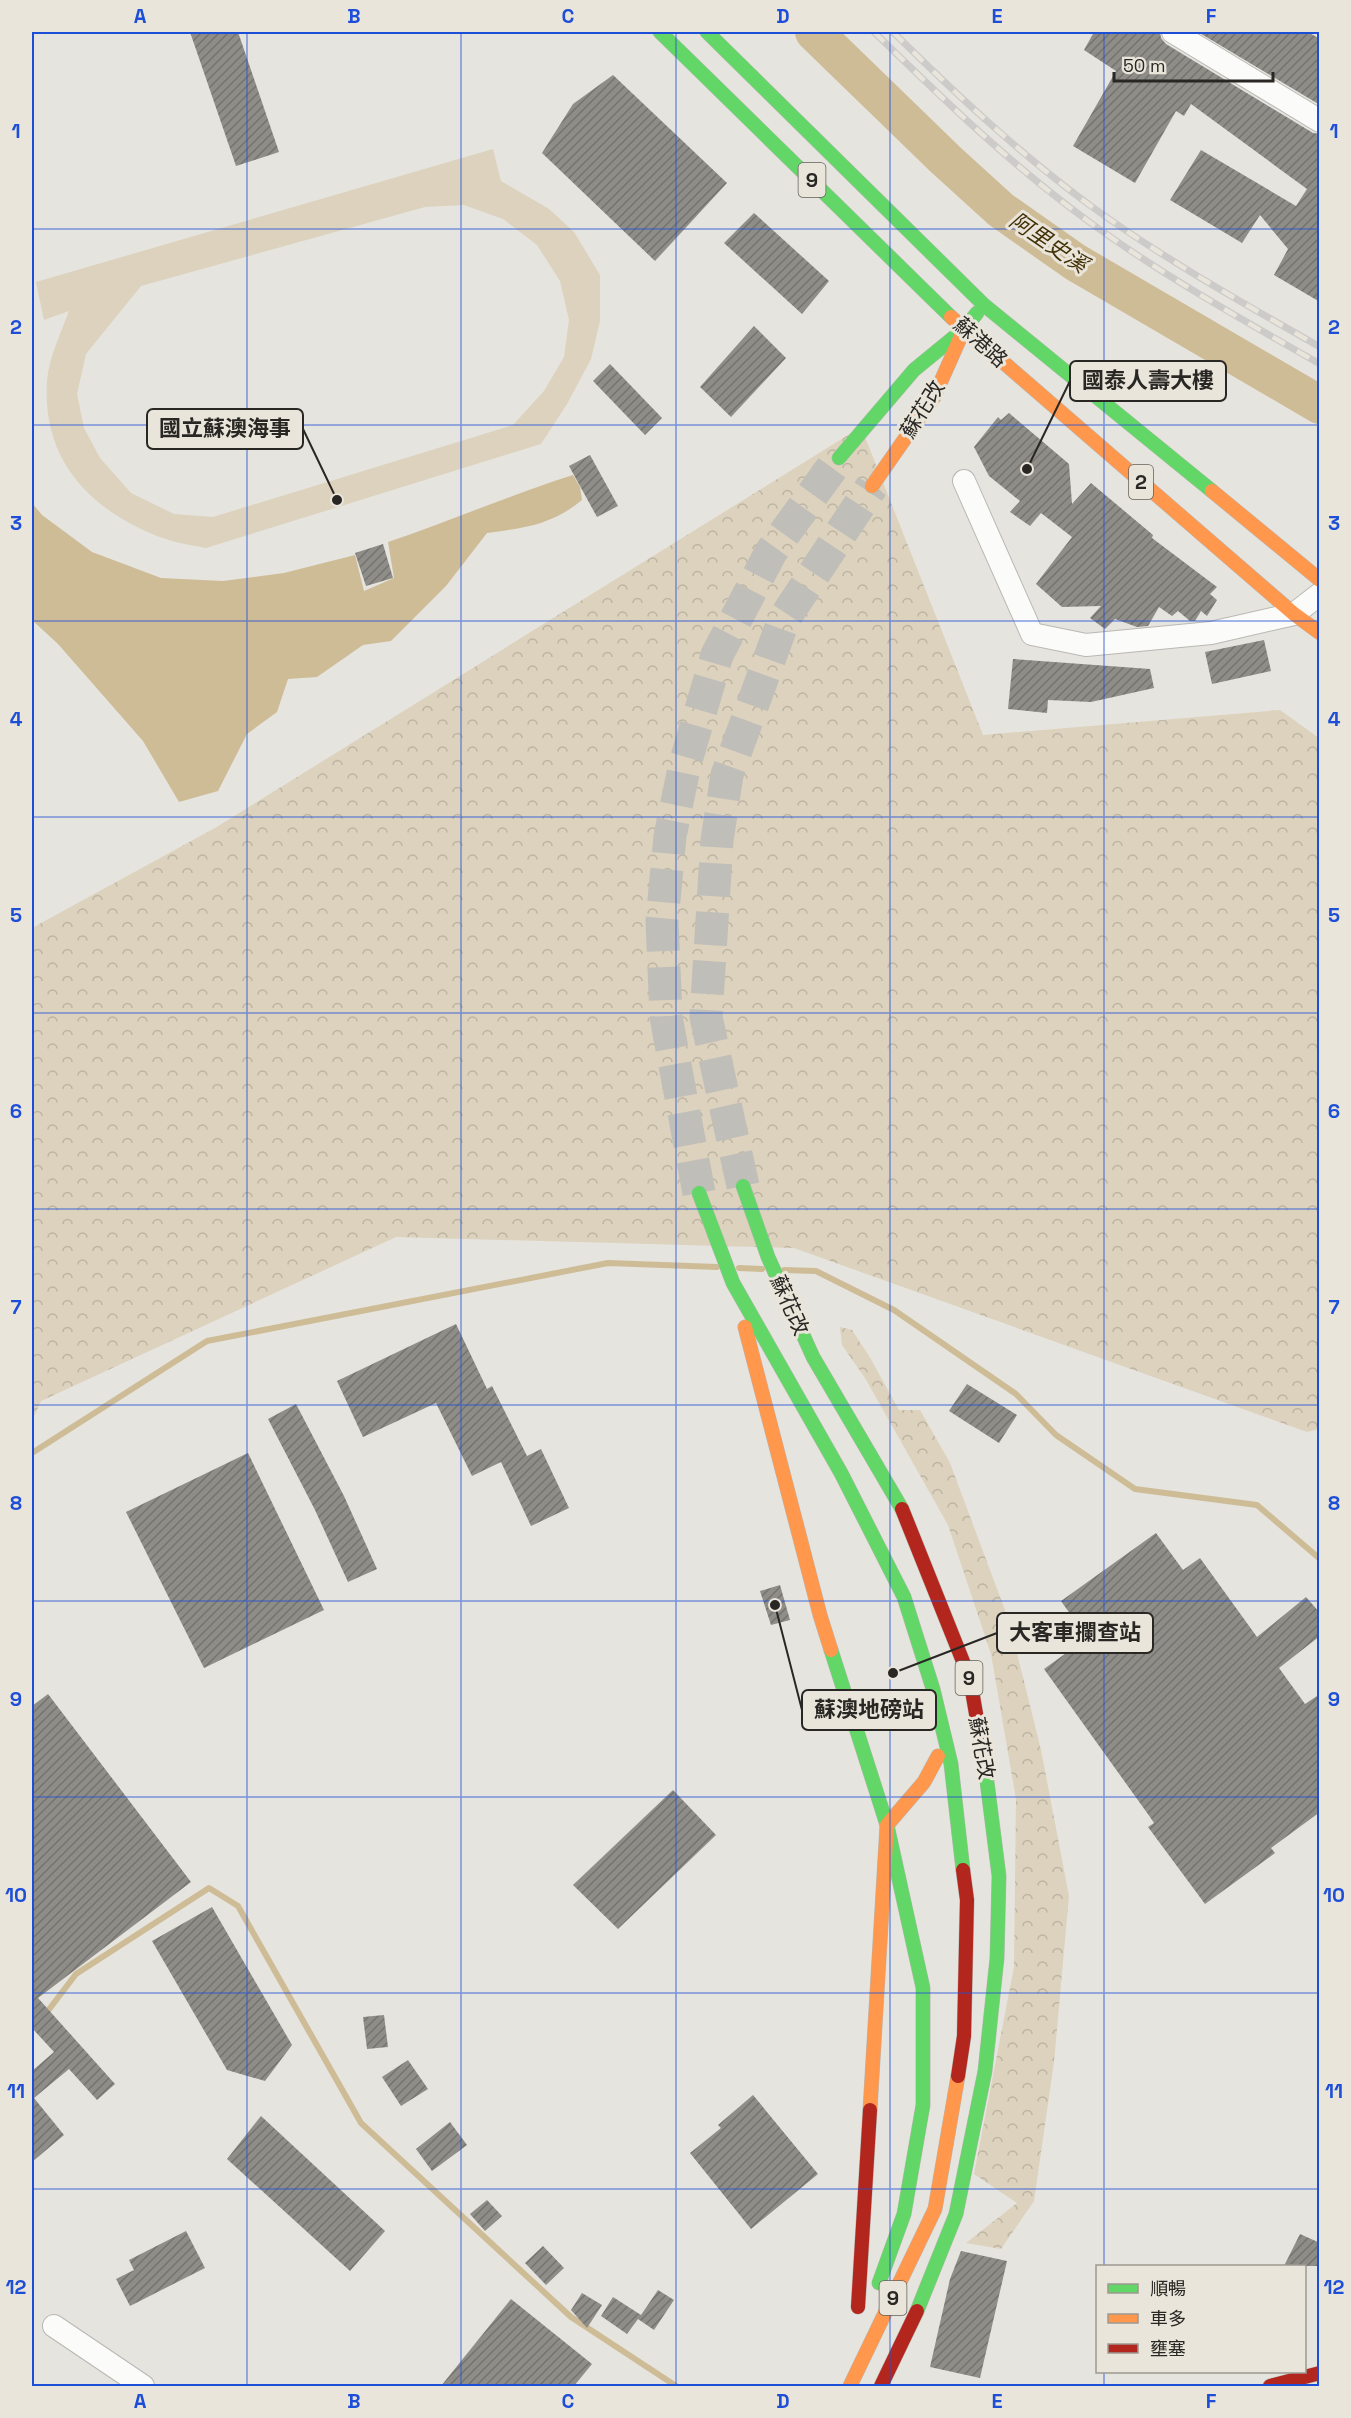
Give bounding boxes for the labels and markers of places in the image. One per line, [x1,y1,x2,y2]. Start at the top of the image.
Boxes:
callout: 國泰人壽大樓 [1070,361,1226,401]
callout: 國立蘇澳海事 [147,409,303,449]
callout: 大客車攔查站 [997,1613,1153,1653]
callout: 蘇澳地磅站 [802,1690,936,1730]

